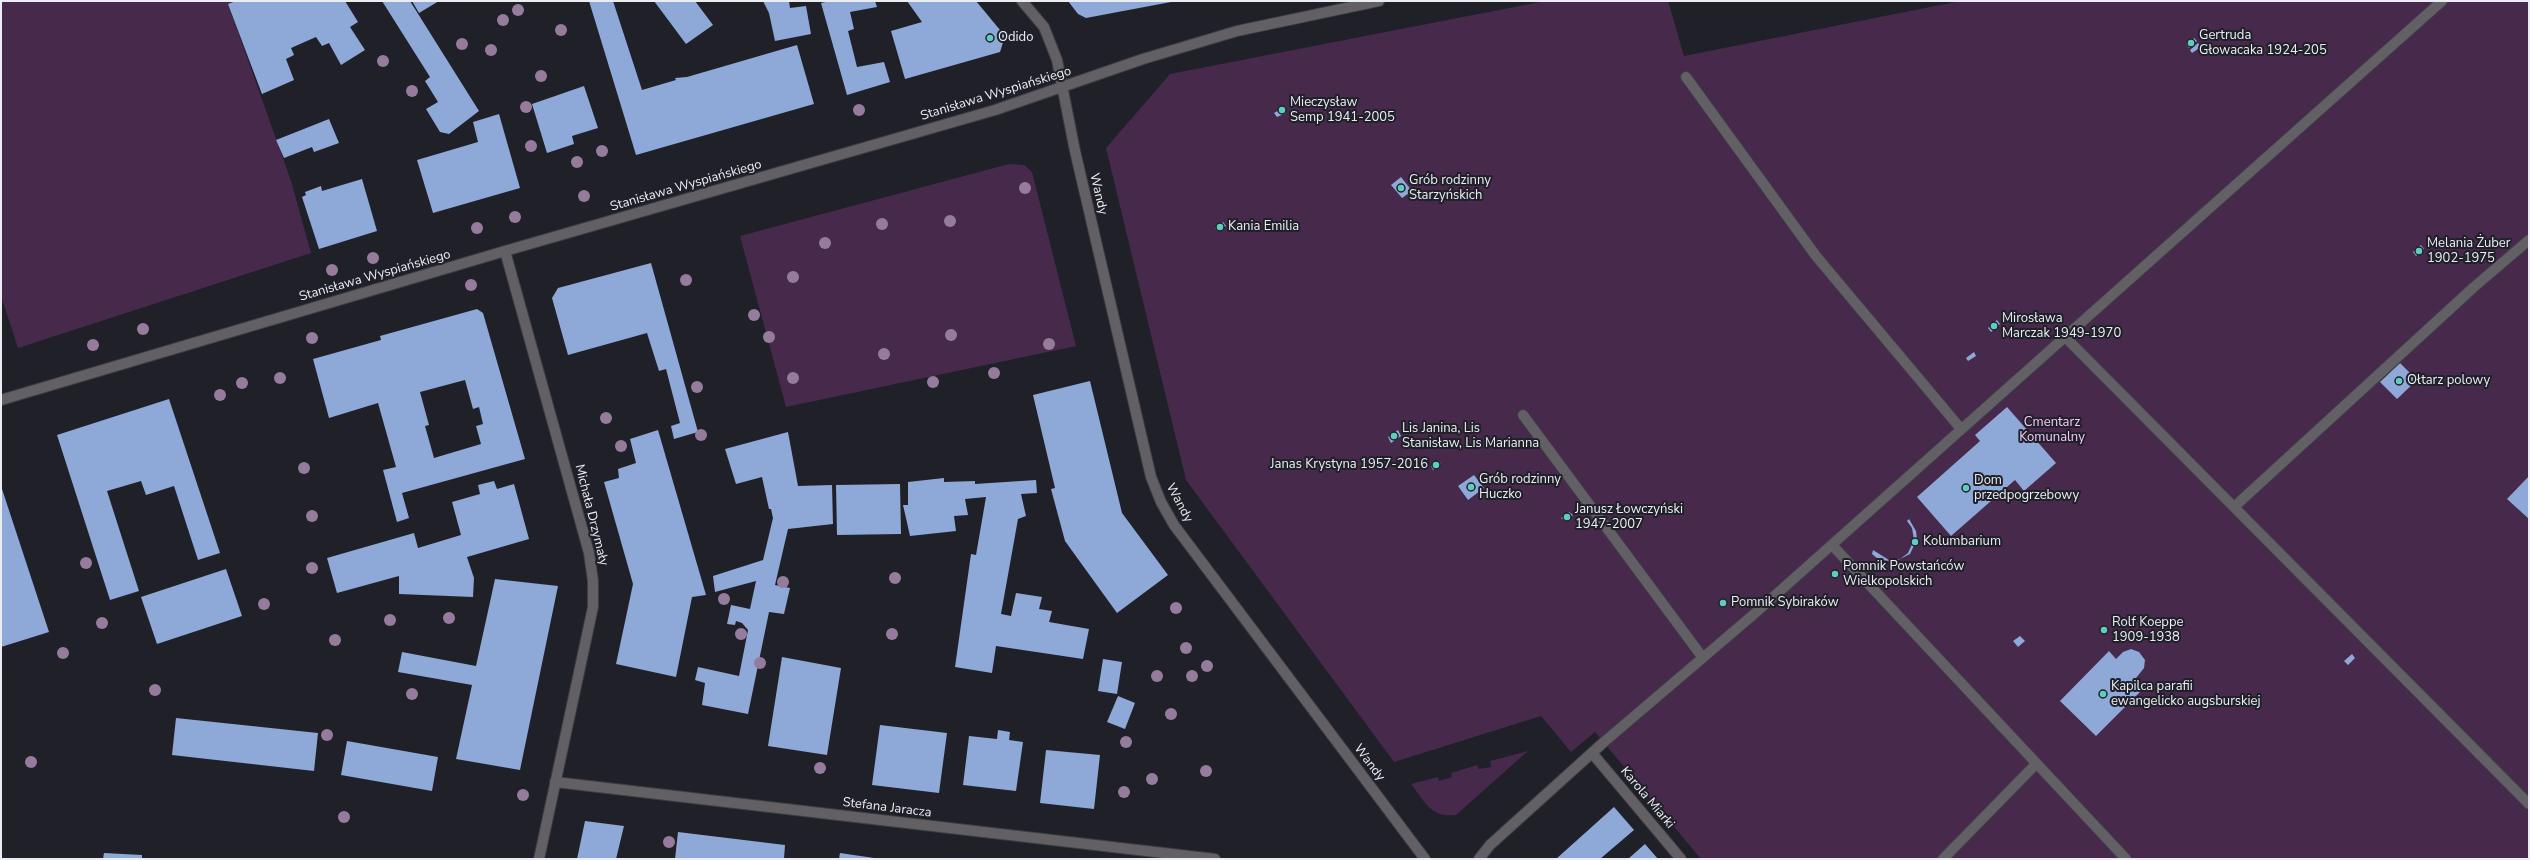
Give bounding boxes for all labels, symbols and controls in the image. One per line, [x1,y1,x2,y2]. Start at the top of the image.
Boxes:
place label: Gertruda Głowacaka 1924-205 [2199,28,2327,59]
place label: Odido [998,30,1033,46]
marker: Odido [985,33,995,43]
marker: Gertruda Głowacaka 1924-205 [2186,38,2196,48]
street label: Stanisława Wyspiańskiego [919,64,1073,124]
place label: Mieczysław Semp 1941-2005 [1290,95,1395,126]
marker: Mieczysław Semp 1941-2005 [1277,105,1287,115]
street label: Stanisława Wyspiańskiego [608,157,764,215]
street label: Wandy [1086,172,1110,216]
place label: Grób rodzinny Starzyńskich [1409,173,1491,204]
marker: Grób rodzinny Starzyńskich [1396,183,1406,193]
place label: Kania Emilia [1228,219,1299,235]
marker: Kania Emilia [1215,222,1225,232]
place label: Melania Żuber 1902-1975 [2427,236,2510,267]
marker: Melania Żuber 1902-1975 [2414,246,2424,256]
street label: Stanisława Wyspiańskiego [297,247,453,305]
place label: Mirosława Marczak 1949-1970 [2002,311,2121,342]
marker: Mirosława Marczak 1949-1970 [1989,321,1999,331]
place label: Ołtarz polowy [2407,373,2490,389]
marker: Ołtarz polowy [2394,376,2404,386]
park label: Cmentarz Komunalny [2019,415,2085,446]
place label: Lis Janina, Lis Stanisław, Lis Marianna [1402,421,1539,452]
marker: Lis Janina, Lis Stanisław, Lis Marianna [1389,431,1399,441]
place label: Janas Krystyna 1957-2016 [1270,457,1428,473]
marker: Janas Krystyna 1957-2016 [1431,460,1441,470]
street label: Michała Drzymały [571,463,611,567]
place label: Grób rodzinny Huczko [1479,472,1561,503]
place label: Dom przedpogrzebowy [1974,473,2079,504]
street label: Wandy [1162,481,1196,525]
marker: Grób rodzinny Huczko [1466,482,1476,492]
marker: Dom przedpogrzebowy [1961,483,1971,493]
place label: Janusz Łowczyński 1947-2007 [1575,502,1683,533]
marker: Janusz Łowczyński 1947-2007 [1562,512,1572,522]
place label: Kolumbarium [1923,534,2001,550]
marker: Kolumbarium [1910,537,1920,547]
place label: Pomnik Powstańców Wielkopolskich [1843,559,1964,590]
marker: Pomnik Powstańców Wielkopolskich [1830,569,1840,579]
place label: Pomnik Sybiraków [1731,595,1839,611]
marker: Pomnik Sybiraków [1718,598,1728,608]
place label: Rolf Koeppe 1909-1938 [2112,615,2183,646]
marker: Rolf Koeppe 1909-1938 [2099,625,2109,635]
place label: Kapilca parafii ewangelicko augsburskiej [2111,679,2260,710]
marker: Kapilca parafii ewangelicko augsburskiej [2098,689,2108,699]
street label: Wandy [1350,741,1388,785]
street label: Karola Miarki [1617,764,1677,832]
street label: Stefana Jaracza [842,795,932,821]

